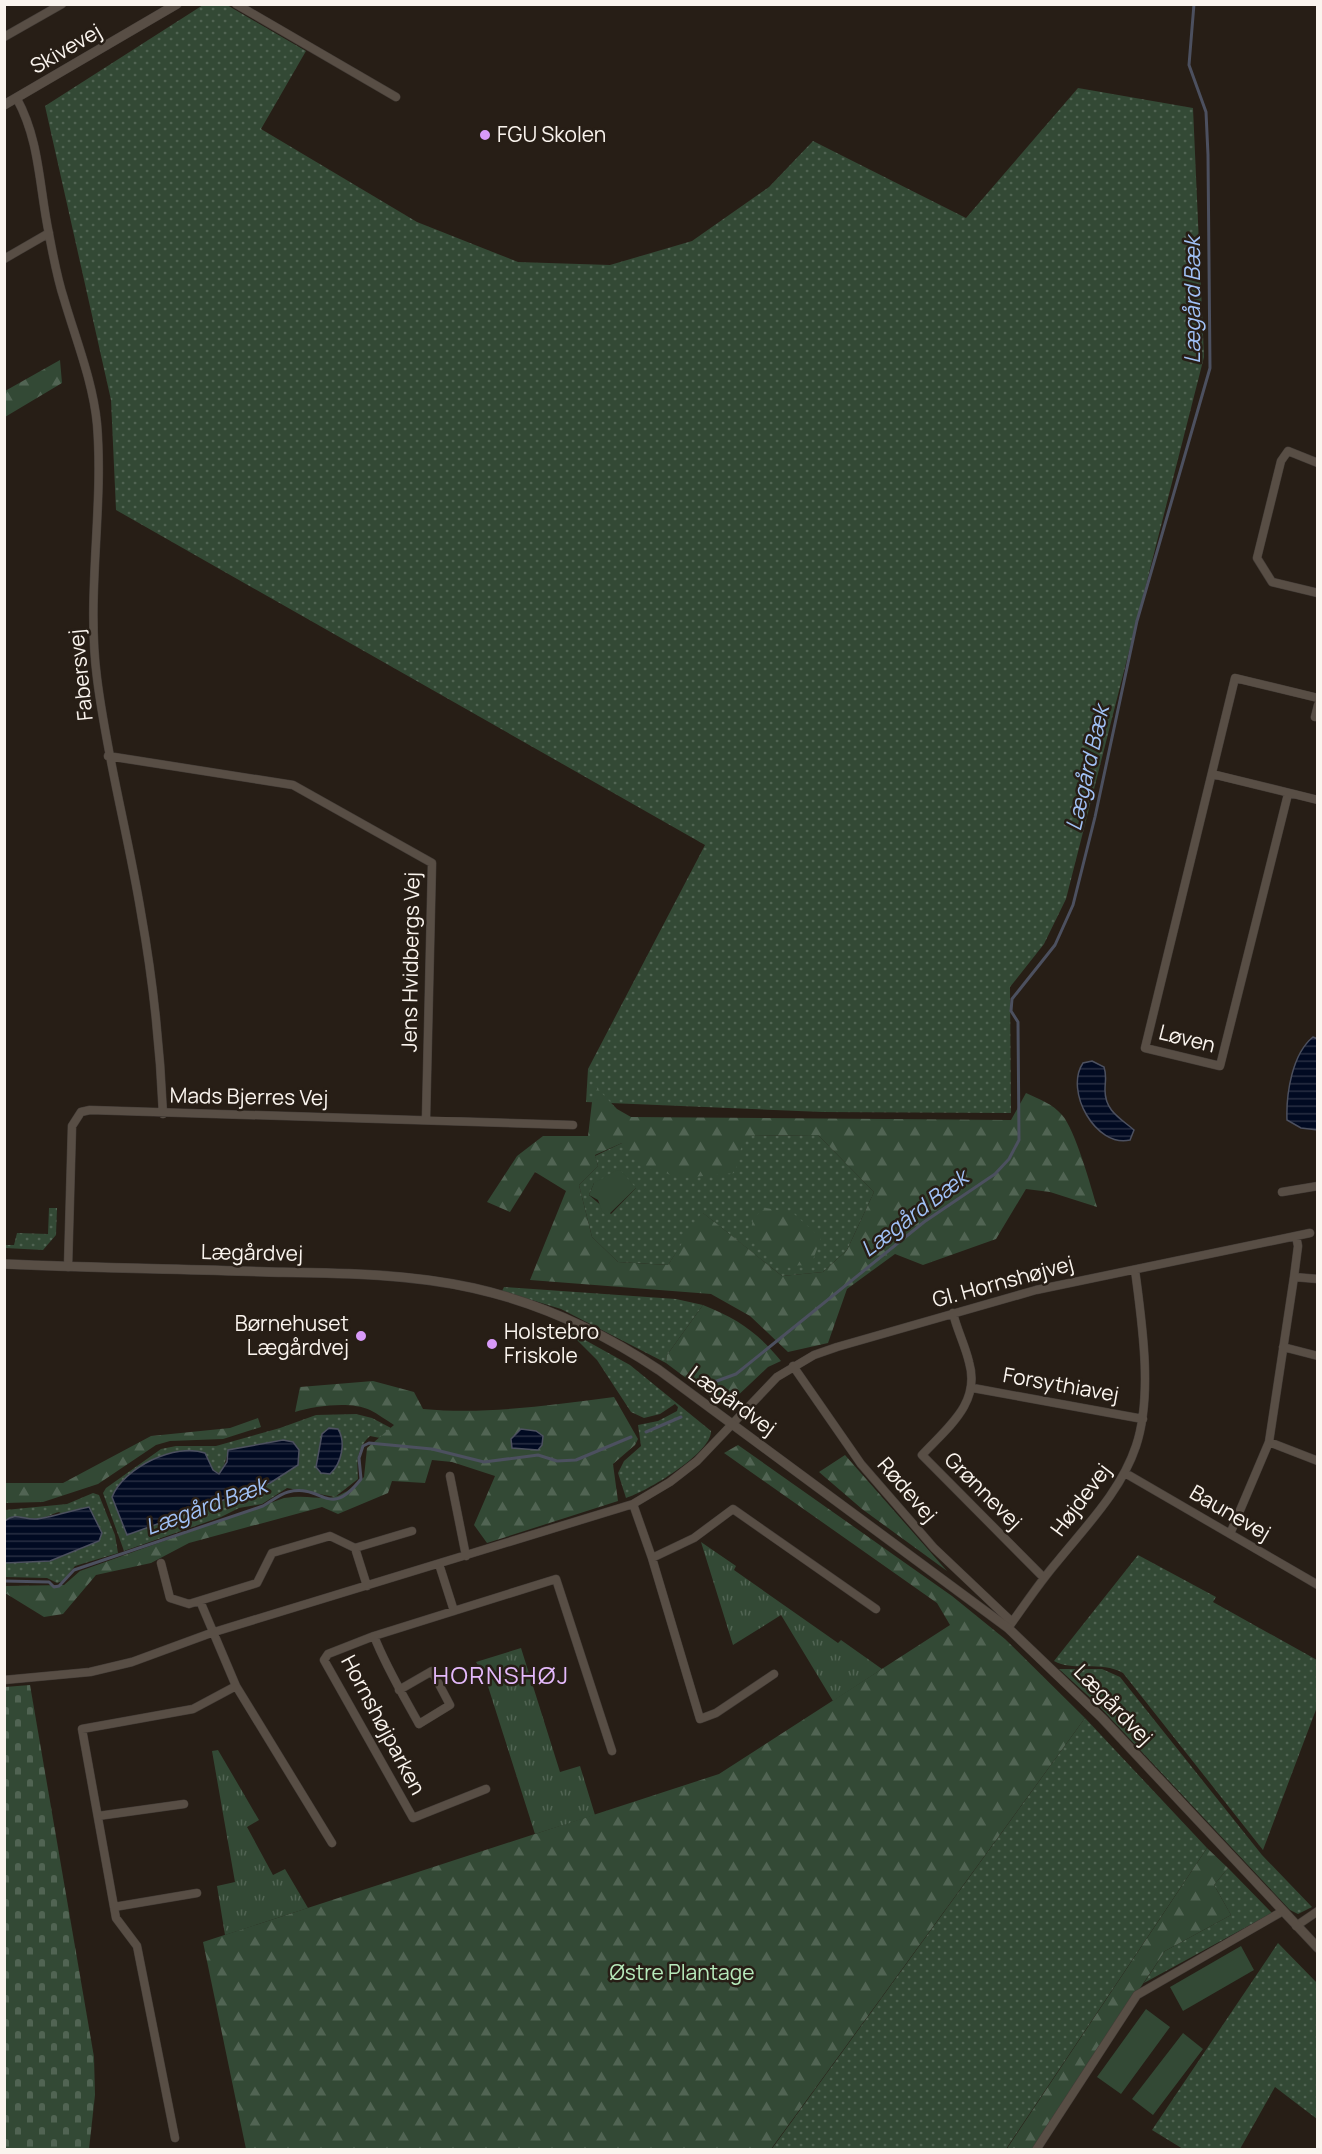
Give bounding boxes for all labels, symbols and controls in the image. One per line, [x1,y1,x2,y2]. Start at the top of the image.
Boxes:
street label: Skivevej [25,16,106,80]
place label: FGU Skolen [497,120,606,148]
marker: FGU Skolen [478,128,492,142]
water label: Lægård Bæk [1177,233,1207,364]
street label: Fabersvej [61,628,99,722]
water label: Lægård Bæk [1058,700,1117,833]
street label: Jens Hvidbergs Vej [394,872,426,1052]
street label: Løven [1156,1018,1218,1059]
street label: Mads Bjerres Vej [169,1081,329,1111]
water label: Lægård Bæk [854,1161,976,1263]
street label: Lægårdvej [201,1237,303,1267]
street label: Gl. Hornshøjvej [929,1249,1076,1313]
place label: Børnehuset Lægårdvej [235,1309,349,1361]
place label: Holstebro Friskole [504,1317,599,1369]
marker: Børnehuset Lægårdvej [354,1329,368,1343]
marker: Holstebro Friskole [485,1337,499,1351]
street label: Lægårdvej [683,1359,782,1442]
street label: Forsythiavej [1001,1360,1121,1408]
street label: Grønnevej [939,1445,1029,1535]
street label: Rødevej [872,1451,944,1528]
street label: Højdevej [1044,1457,1117,1541]
water label: Lægård Bæk [141,1469,274,1542]
street label: Baunevej [1185,1478,1276,1547]
street label: Hornshøjparken [335,1650,432,1799]
district label: HORNSHØJ [432,1658,570,1691]
street label: Lægårdvej [1068,1658,1159,1751]
park label: Østre Plantage [610,1958,754,1986]

